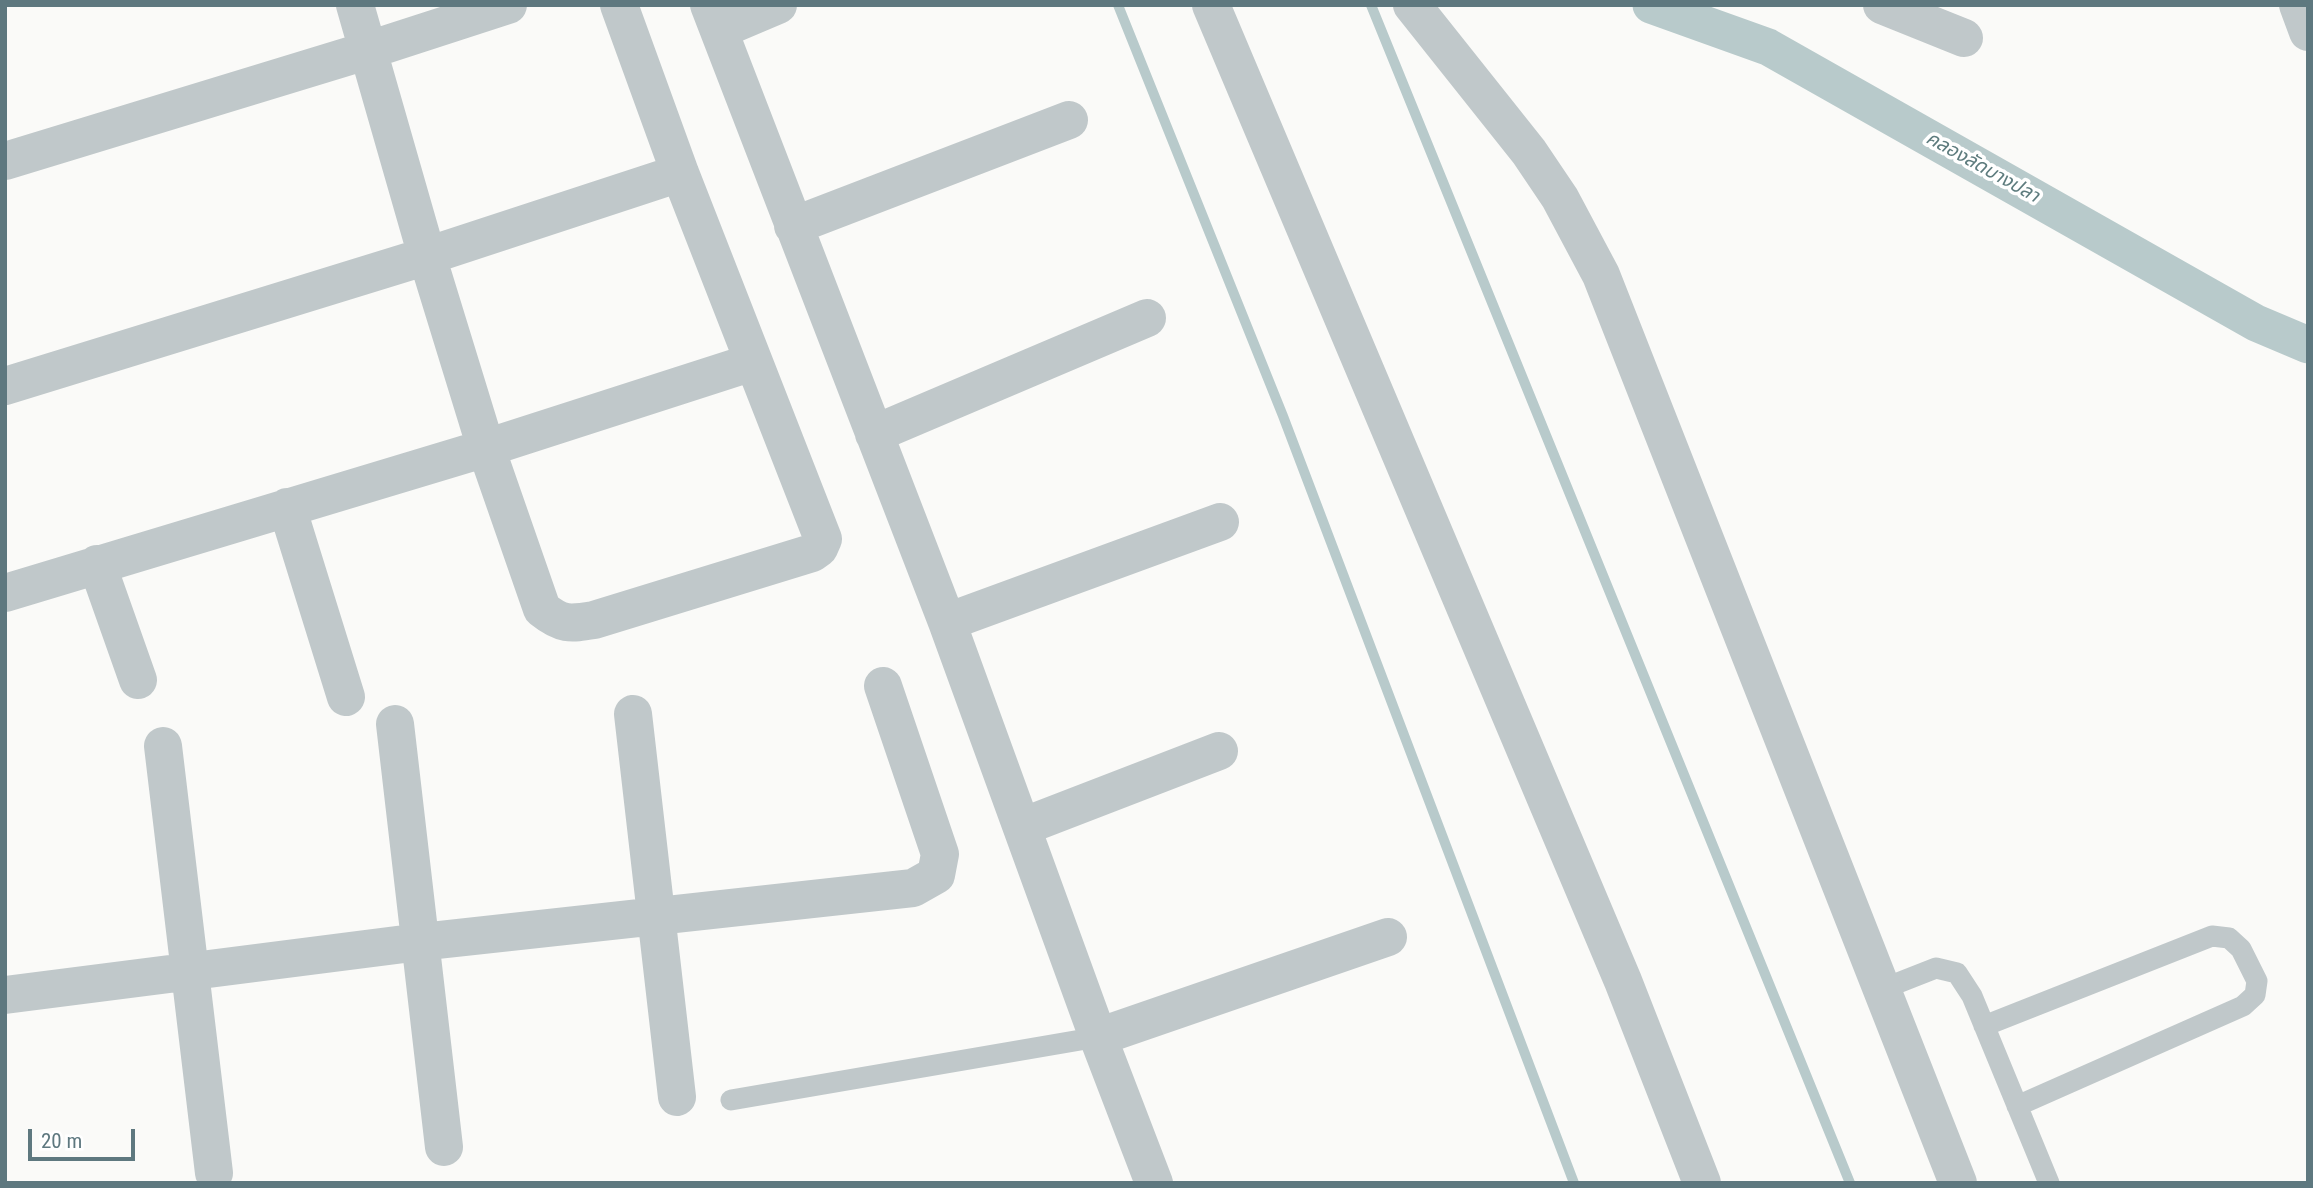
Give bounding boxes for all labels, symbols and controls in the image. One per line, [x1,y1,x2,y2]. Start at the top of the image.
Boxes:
water label: คลองลัดบางปลา [1922,128,2042,208]
scale bar [32,1114,138,1158]
text: 20 m [41,1129,82,1153]

